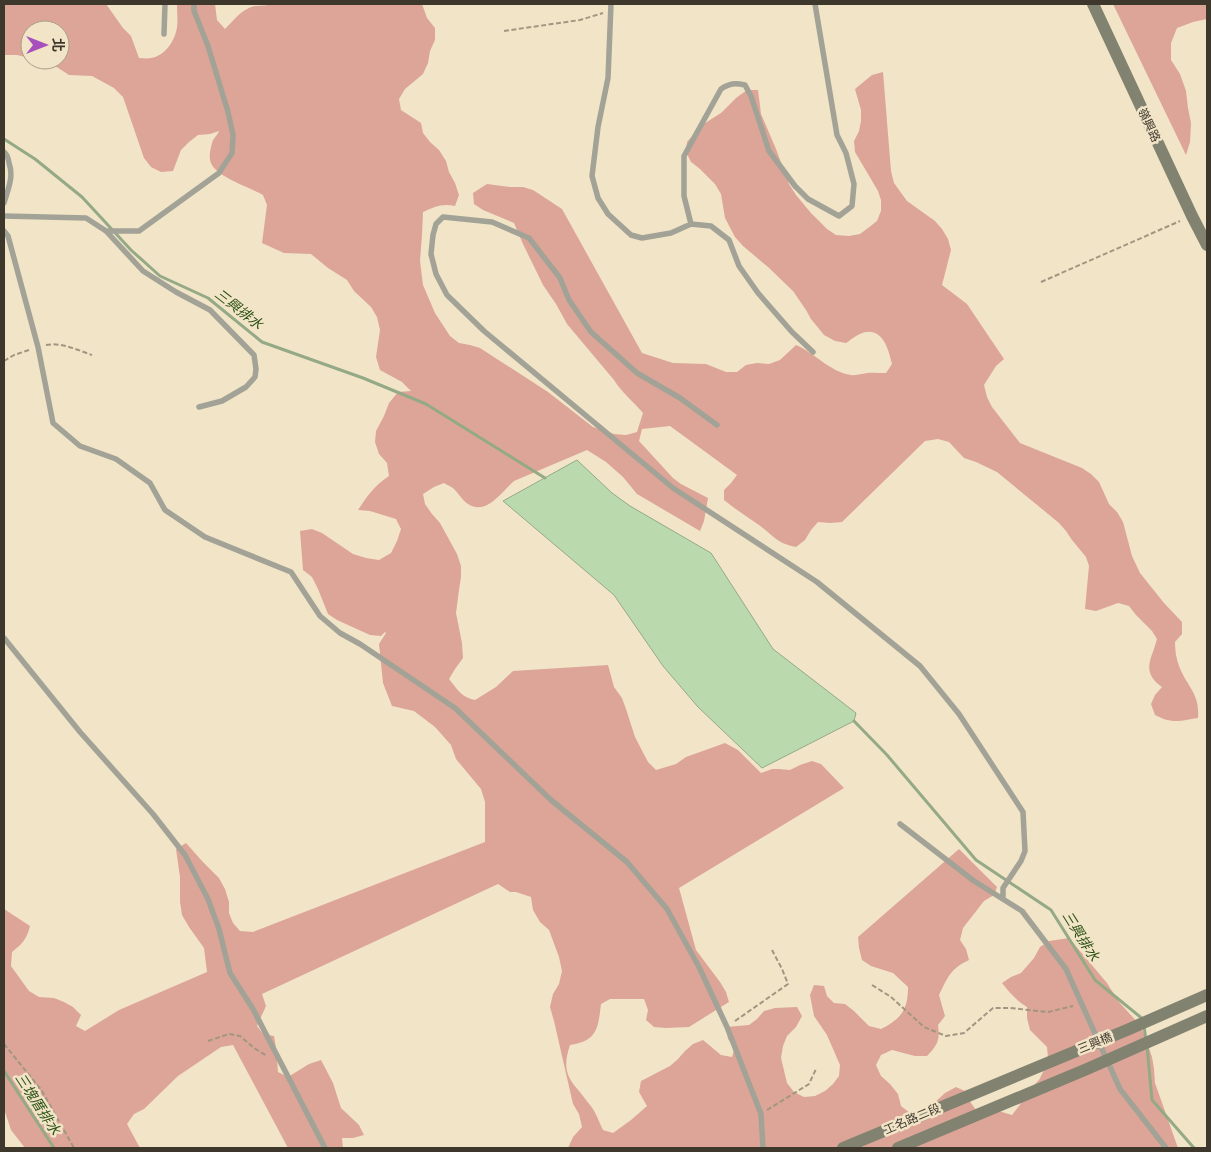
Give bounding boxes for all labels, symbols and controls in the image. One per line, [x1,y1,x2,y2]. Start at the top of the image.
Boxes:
north arrow [20,20,70,70]
text: 北 [49,38,68,52]
street label: 嶺興路 [1134,105,1165,145]
water label: 三興排水 [211,284,268,334]
water label: 三興排水 [1059,907,1105,965]
street label: 三興橋 [1075,1028,1115,1057]
water label: 三塊厝排水 [11,1069,66,1139]
street label: 工名路二段 [881,1099,943,1138]

